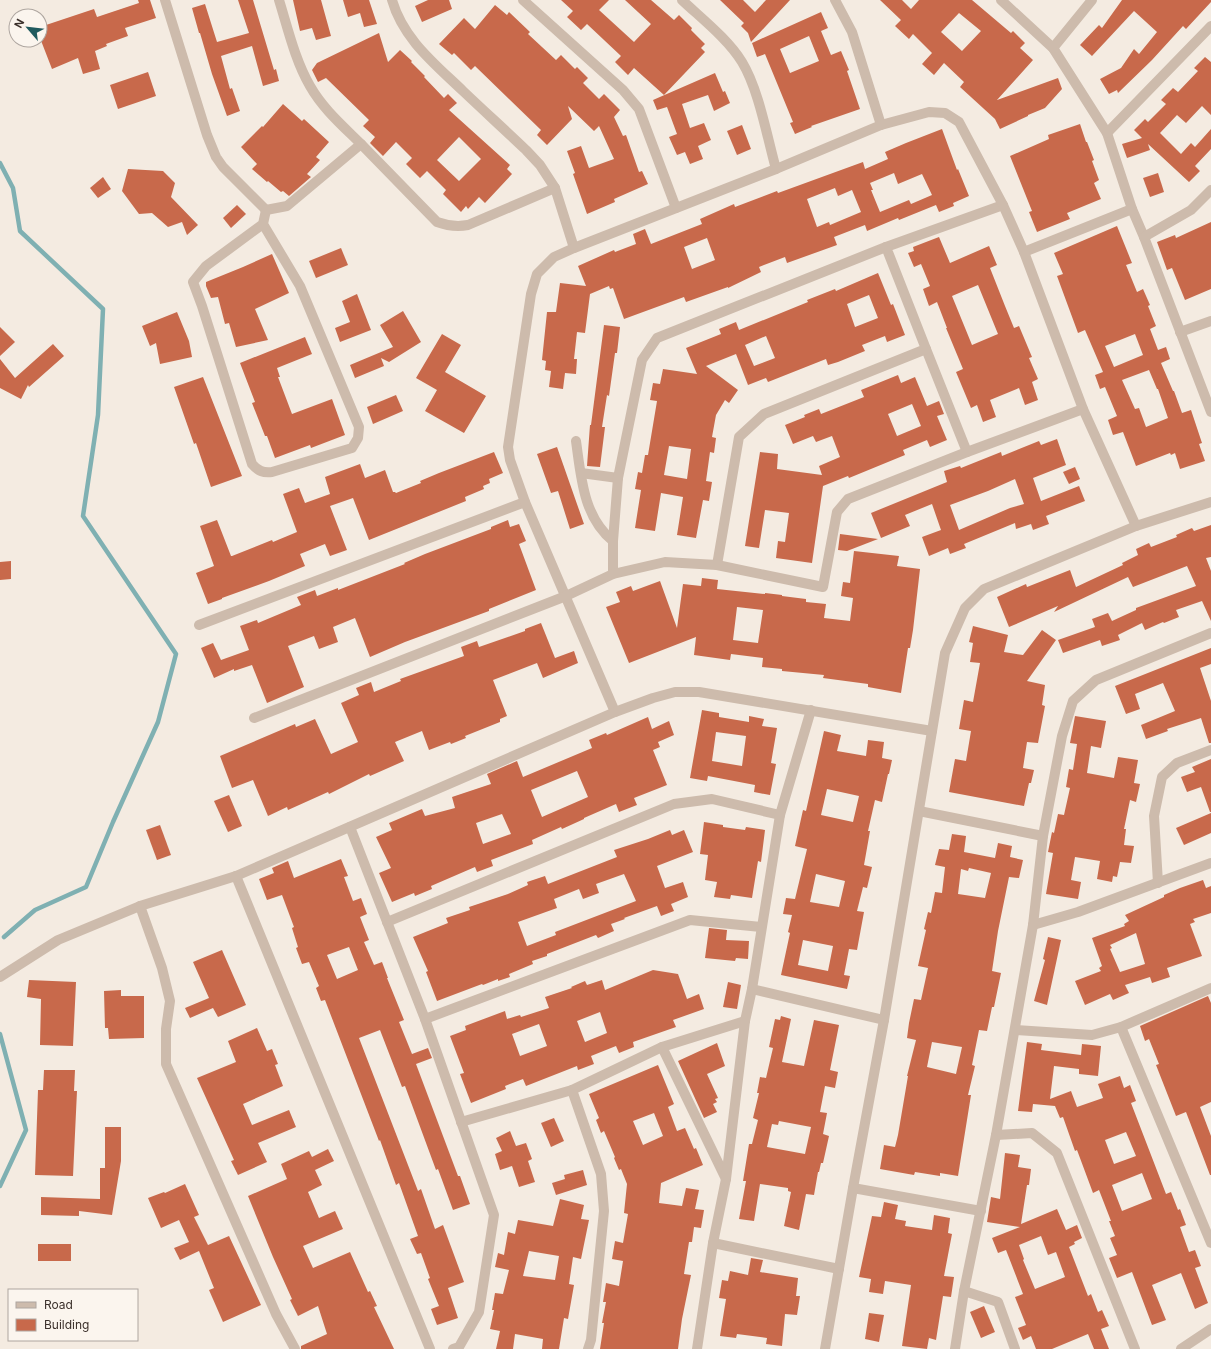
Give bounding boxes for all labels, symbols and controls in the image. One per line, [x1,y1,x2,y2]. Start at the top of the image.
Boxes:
north arrow [8,8,48,48]
text: N [11,16,27,30]
legend [8,1289,138,1341]
text: Road [44,1297,73,1312]
text: Building [44,1317,89,1332]

